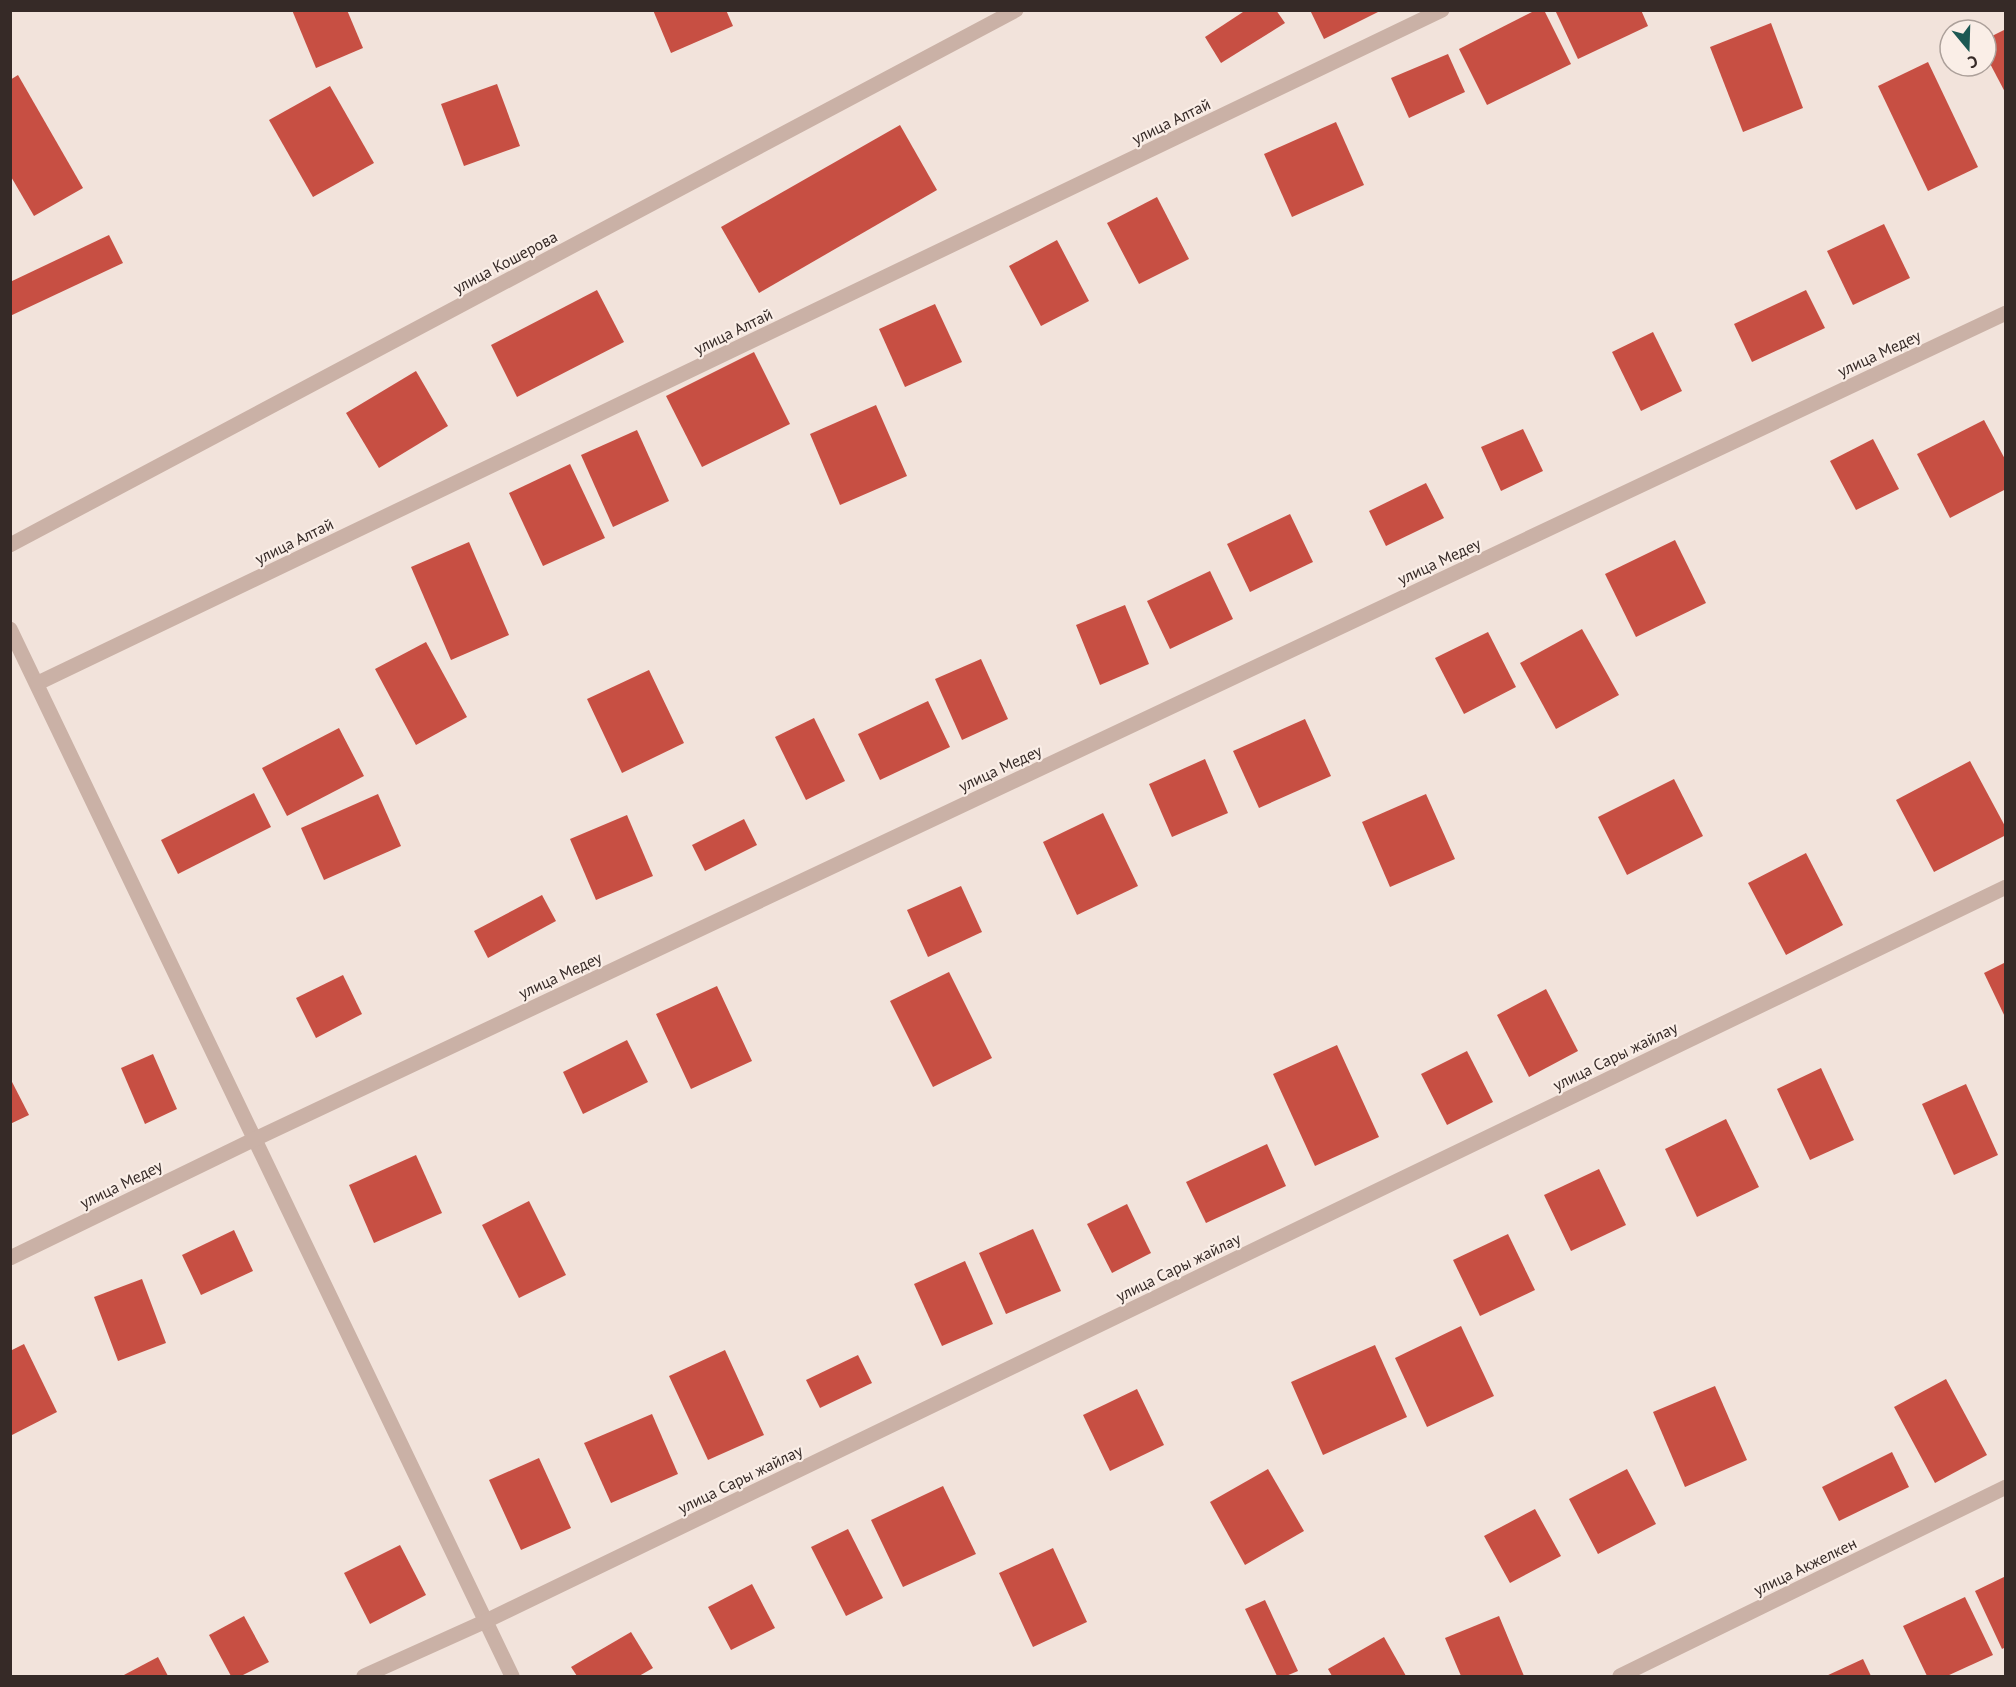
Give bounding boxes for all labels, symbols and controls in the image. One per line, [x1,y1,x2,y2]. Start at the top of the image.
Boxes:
north arrow [1938,18,1998,78]
text: С [1965,51,1980,73]
street label: улица Алтай [1128,93,1214,149]
street label: улица Кошерова [449,226,561,298]
street label: улица Алтай [690,303,776,359]
street label: улица Медеу [1834,325,1924,381]
street label: улица Алтай [251,513,337,569]
street label: улица Медеу [1394,533,1484,589]
street label: улица Медеу [955,740,1045,796]
street label: улица Медеу [515,947,605,1003]
street label: улица Сары жайлау [1549,1017,1681,1095]
street label: улица Медеу [76,1155,166,1213]
street label: улица Сары жайлау [1112,1228,1244,1306]
street label: улица Сары жайлау [674,1440,806,1518]
street label: улица Акжелкен [1750,1532,1860,1600]

